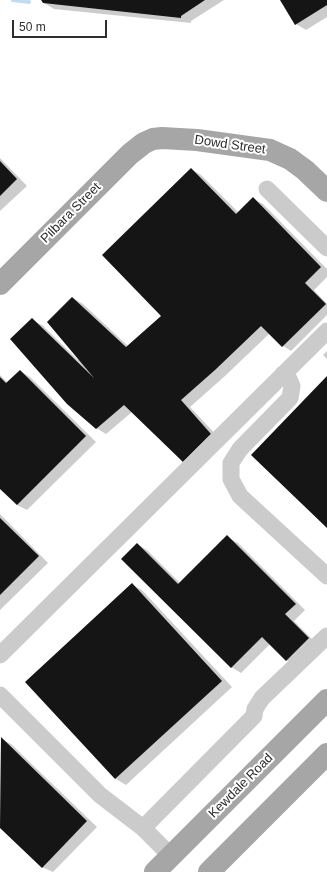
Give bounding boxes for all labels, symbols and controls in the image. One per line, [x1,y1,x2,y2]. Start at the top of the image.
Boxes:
scale bar [14,12,109,38]
text: 50 m [19,20,46,34]
street label: Dowd Street [193,132,267,158]
street label: Pilbara Street [38,180,104,246]
street label: Kewdale Road [206,751,276,821]

